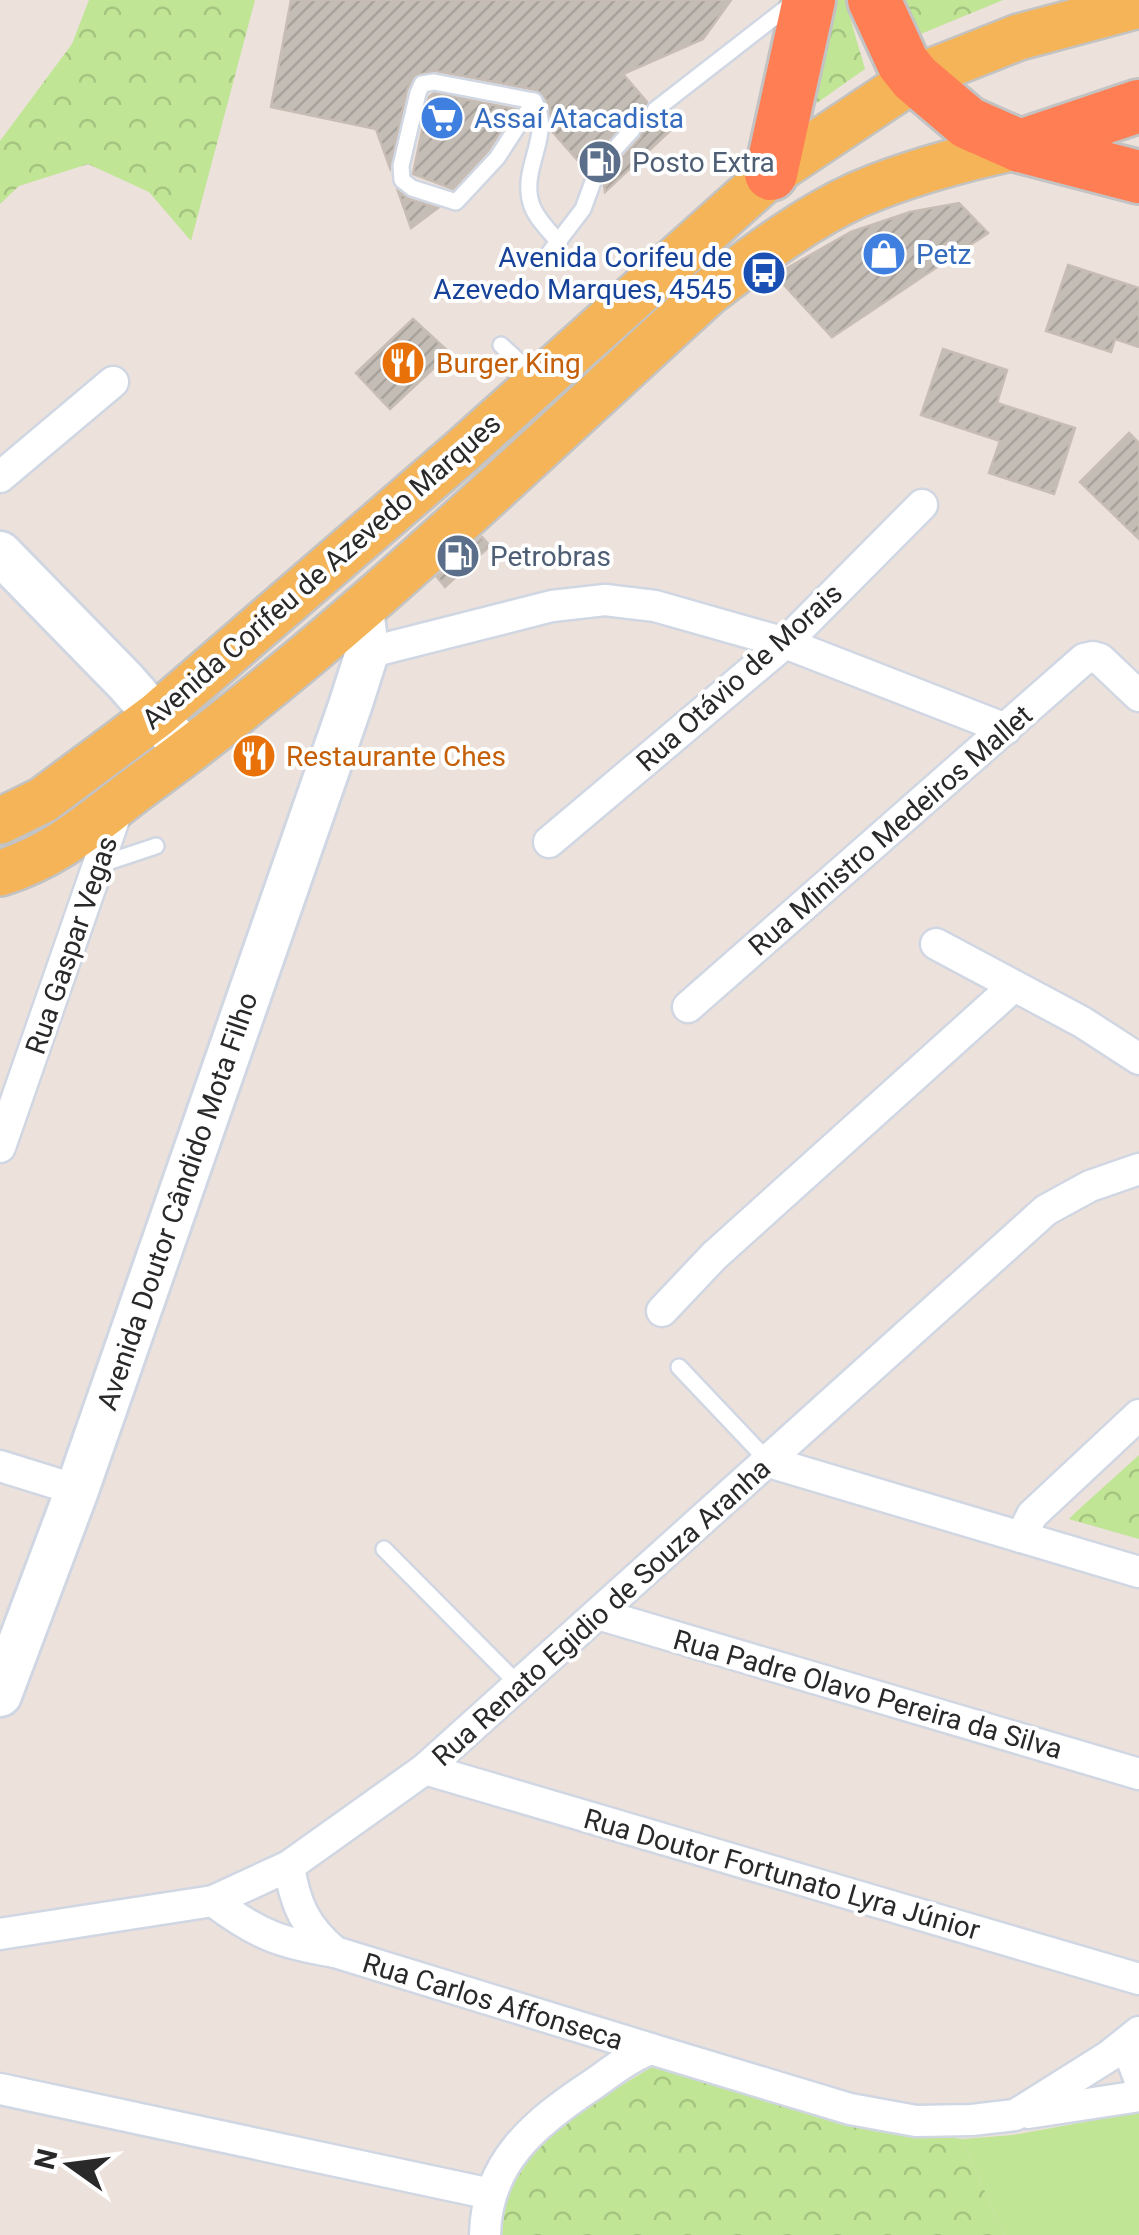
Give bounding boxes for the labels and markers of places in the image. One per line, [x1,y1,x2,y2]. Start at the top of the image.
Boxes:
supermarket icon: Assaí Atacadista [419,95,465,141]
place label: Assaí Atacadista [474,102,684,135]
fuel station icon: Posto Extra [577,139,623,185]
place label: Posto Extra [632,146,775,179]
shop icon: Petz [861,231,907,277]
place label: Petz [916,238,971,271]
place label: Avenida Corifeu de Azevedo Marques, 4545 [433,241,732,306]
bus stop icon: Avenida Corifeu de Azevedo Marques, 4545 [741,250,787,296]
restaurant icon: Burger King [380,340,426,386]
place label: Burger King [436,347,581,380]
fuel station icon: Petrobras [435,533,481,579]
place label: Petrobras [490,540,611,573]
restaurant icon: Restaurante Ches [231,733,277,779]
place label: Restaurante Ches [286,740,506,773]

